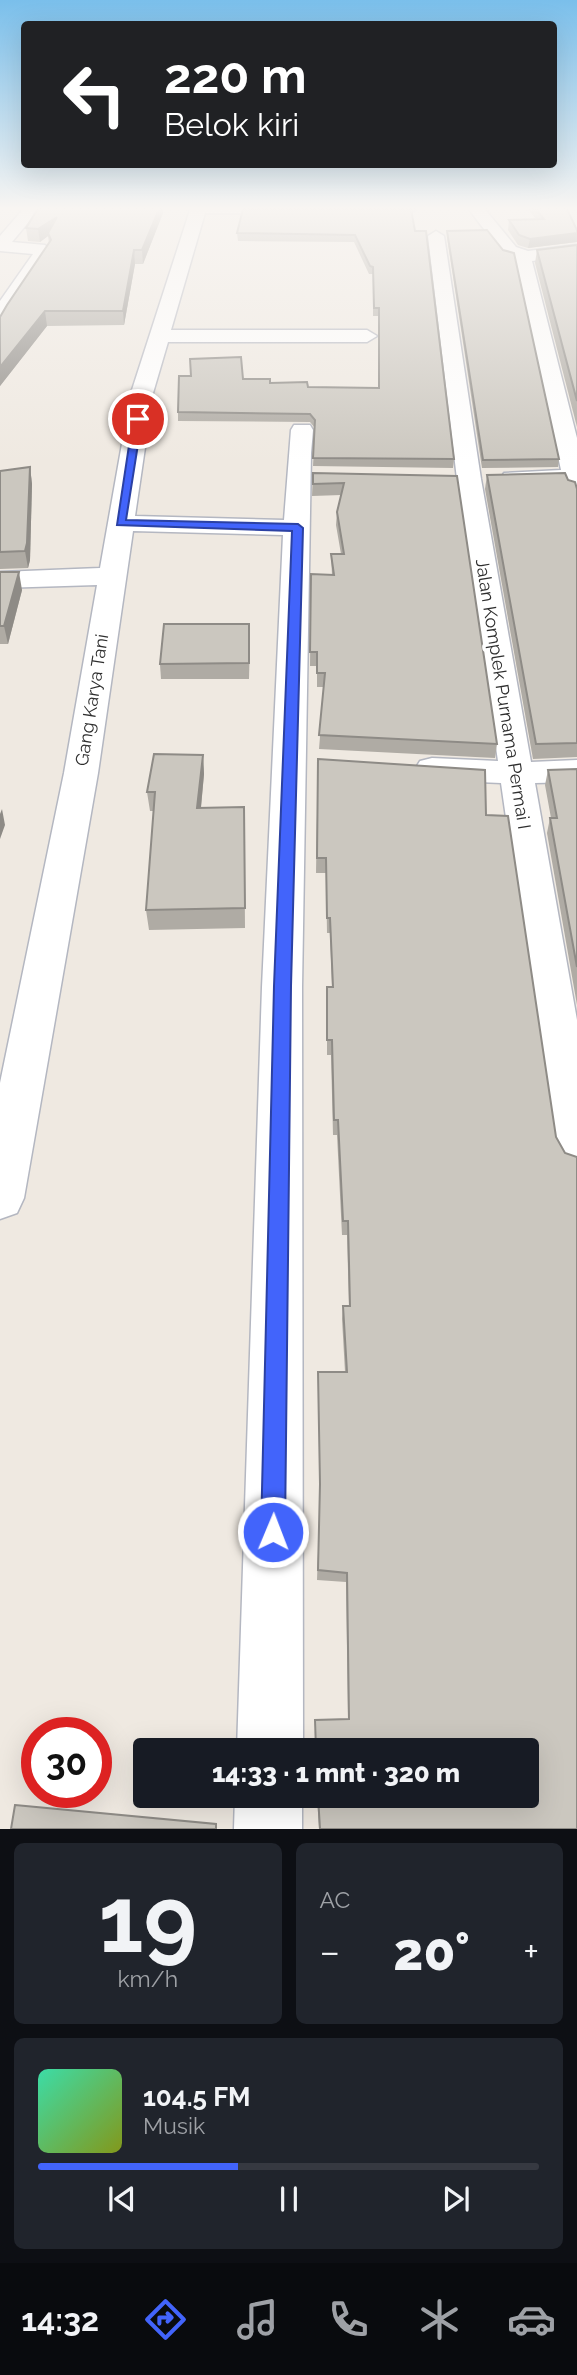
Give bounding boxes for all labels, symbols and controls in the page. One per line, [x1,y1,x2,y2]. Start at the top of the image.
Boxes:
text: 220 m [164,47,307,104]
icon: left [49,49,140,140]
text: Belok kiri [164,106,299,143]
pin [108,389,168,449]
icon: arrive [119,400,157,438]
street label: Jalan Komplek Purnama Permai I [472,557,535,831]
street label: Gang Karya Tani [71,632,112,767]
position arrow [236,1495,310,1569]
speed limit sign: 30 [21,1717,112,1808]
text: 14:33 · 1 mnt · 320 m [212,1758,460,1788]
text: 19 [98,1866,197,1973]
text: AC [320,1886,350,1913]
text: 20° [393,1921,470,1982]
text: − [320,1929,340,1974]
text: + [523,1929,539,1974]
text: km/h [117,1965,178,1992]
text: 104.5 FM [143,2082,251,2112]
text: Musik [143,2112,205,2139]
icon: previous [103,2180,141,2218]
icon: pause [270,2180,308,2218]
icon: next [437,2180,475,2218]
icon: directions [141,2295,190,2344]
icon: music [233,2295,282,2344]
icon: phone [324,2295,373,2344]
icon: climate [415,2295,464,2344]
icon: car [507,2295,556,2344]
text: 14:32 [21,2301,99,2338]

